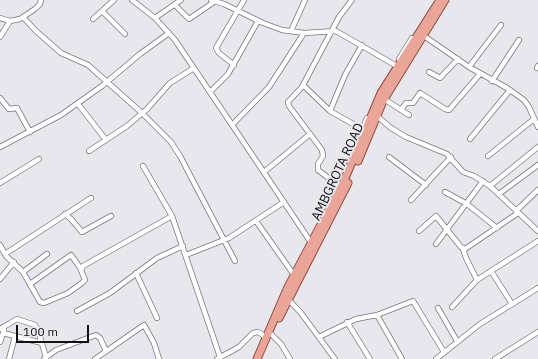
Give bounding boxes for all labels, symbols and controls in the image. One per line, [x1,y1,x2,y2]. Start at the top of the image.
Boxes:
street label: AMBGROTA ROAD [309,121,367,223]
scale bar [18,317,91,343]
text: 100 m [23,324,58,339]

